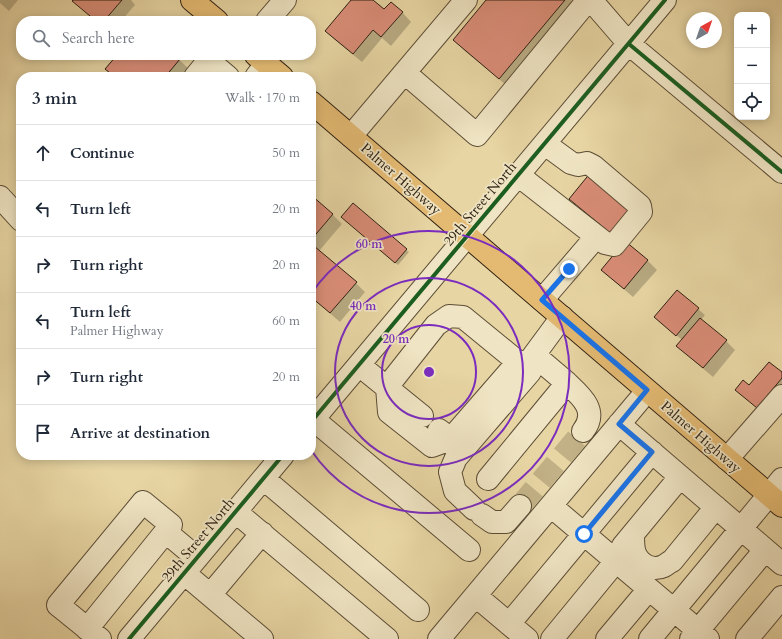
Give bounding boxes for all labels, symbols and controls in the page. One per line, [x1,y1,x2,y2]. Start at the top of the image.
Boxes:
north arrow [686,12,722,48]
map controls [734,12,770,120]
button: + [734,12,770,48]
search box [16,16,316,60]
icon: search [30,27,52,49]
text: Search here [62,28,135,48]
button: − [734,48,770,84]
button: locate [734,84,770,120]
text: 3 min [32,87,77,110]
text: Walk · 170 m [225,89,300,107]
street label: Palmer Highway [357,139,446,220]
icon: ahead [32,142,54,164]
text: Continue [70,143,135,163]
text: 50 m [272,144,300,162]
street label: 29th Street North [439,158,521,250]
icon: left [32,198,54,220]
text: Turn left [70,199,131,219]
text: 20 m [272,200,300,218]
text: 60 m [356,236,383,252]
icon: right [32,254,54,276]
text: Turn right [70,255,143,275]
text: 20 m [272,256,300,274]
route end [560,260,578,278]
text: 40 m [350,298,377,314]
text: Turn left [70,302,131,322]
icon: left [32,310,54,332]
text: 60 m [272,312,300,330]
text: Palmer Highway [70,322,164,340]
text: 20 m [383,331,410,347]
centre of rings [422,365,436,379]
icon: right [32,366,54,388]
text: Turn right [70,367,143,387]
text: 20 m [272,368,300,386]
street label: Palmer Highway [657,397,746,478]
icon: arrive [32,422,54,444]
text: Arrive at destination [70,423,210,443]
street label: 29th Street North [157,494,239,586]
route start [575,525,593,543]

